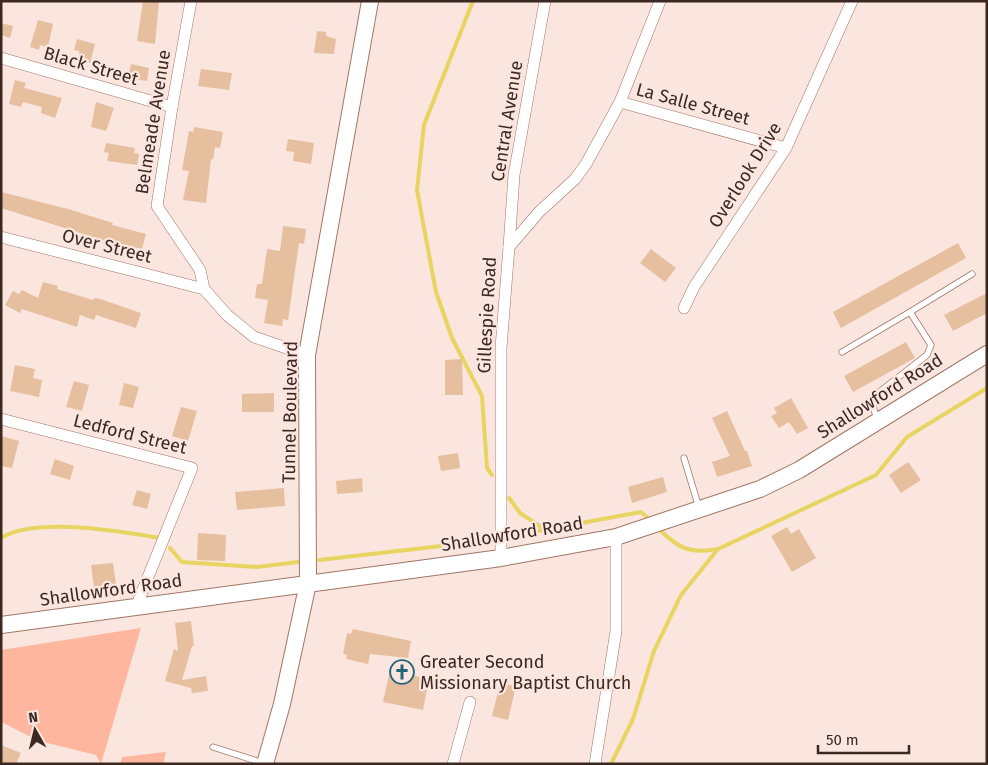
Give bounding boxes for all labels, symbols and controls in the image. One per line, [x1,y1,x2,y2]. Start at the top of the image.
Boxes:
street label: Black Street [41,42,141,90]
street label: Belmeade Avenue [131,48,175,196]
street label: Central Avenue [487,59,527,183]
street label: La Salle Street [634,78,753,130]
street label: Overlook Drive [704,118,786,232]
street label: Over Street [60,224,155,268]
street label: Gillespie Road [473,256,501,374]
street label: Tunnel Boulevard [278,341,302,483]
street label: Shallowford Road [813,349,947,443]
street label: Ledford Street [71,409,190,459]
street label: Shallowford Road [439,512,585,556]
street label: Shallowford Road [38,569,184,611]
place label: Greater Second Missionary Baptist Church [420,651,631,694]
church icon: Greater Second Missionary Baptist Church [389,659,415,685]
north arrow [10,705,60,755]
text: N [27,709,39,727]
scale bar [818,722,909,754]
text: 50 m [826,731,859,749]

